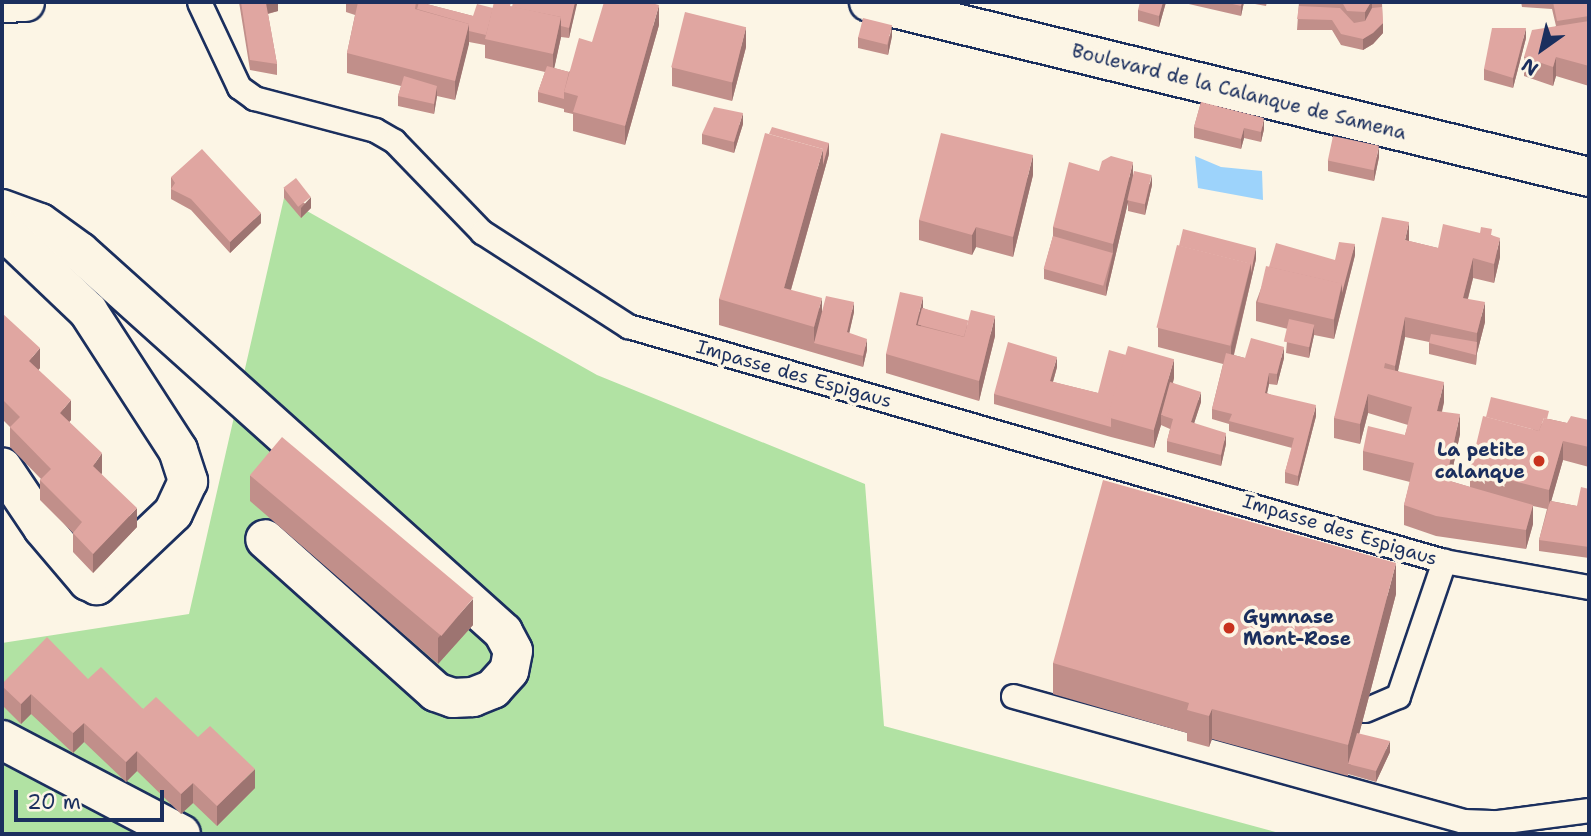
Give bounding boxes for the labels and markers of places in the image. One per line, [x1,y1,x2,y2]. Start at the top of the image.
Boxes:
place label: La petite calanque [1435,439,1525,483]
marker: La petite calanque [1531,453,1547,469]
place label: Gymnase Mont-Rose [1243,606,1351,650]
marker: Gymnase Mont-Rose [1221,620,1237,636]

